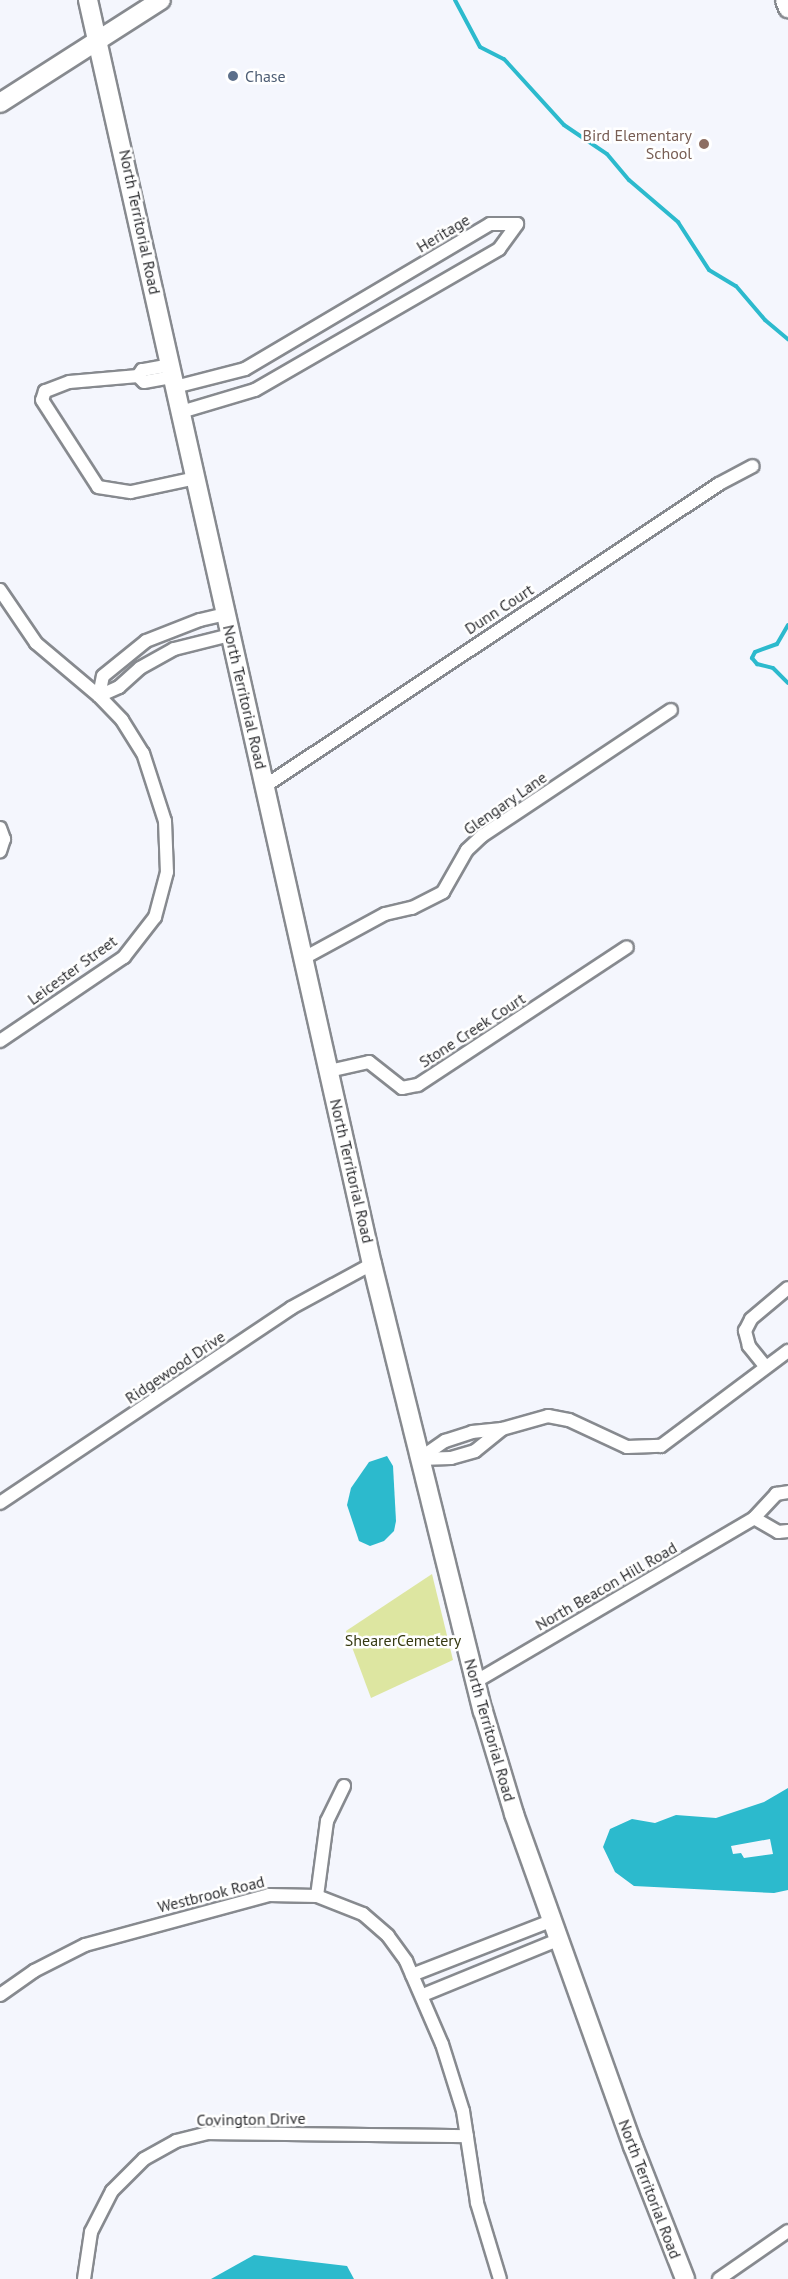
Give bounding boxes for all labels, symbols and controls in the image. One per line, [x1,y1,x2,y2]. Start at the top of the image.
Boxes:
place label: Chase [245,66,286,86]
marker: Chase [226,69,240,83]
place label: Bird Elementary School [583,125,692,163]
marker: Bird Elementary School [697,137,711,151]
street label: North Territorial Road [115,148,165,296]
street label: Heritage [413,210,473,256]
street label: Dunn Court [461,580,537,638]
street label: North Territorial Road [219,623,271,771]
street label: Glengary Lane [459,767,551,839]
street label: Leicester Street [24,931,120,1009]
street label: Stone Creek Court [415,988,529,1072]
street label: North Territorial Road [326,1097,378,1245]
street label: Ridgewood Drive [121,1326,229,1408]
street label: North Beacon Hill Road [532,1538,680,1634]
park label: ShearerCemetery [345,1630,461,1650]
street label: North Territorial Road [460,1656,520,1804]
street label: Westbrook Road [155,1871,267,1917]
street label: Covington Drive [196,2108,306,2130]
street label: North Territorial Road [614,2116,686,2262]

